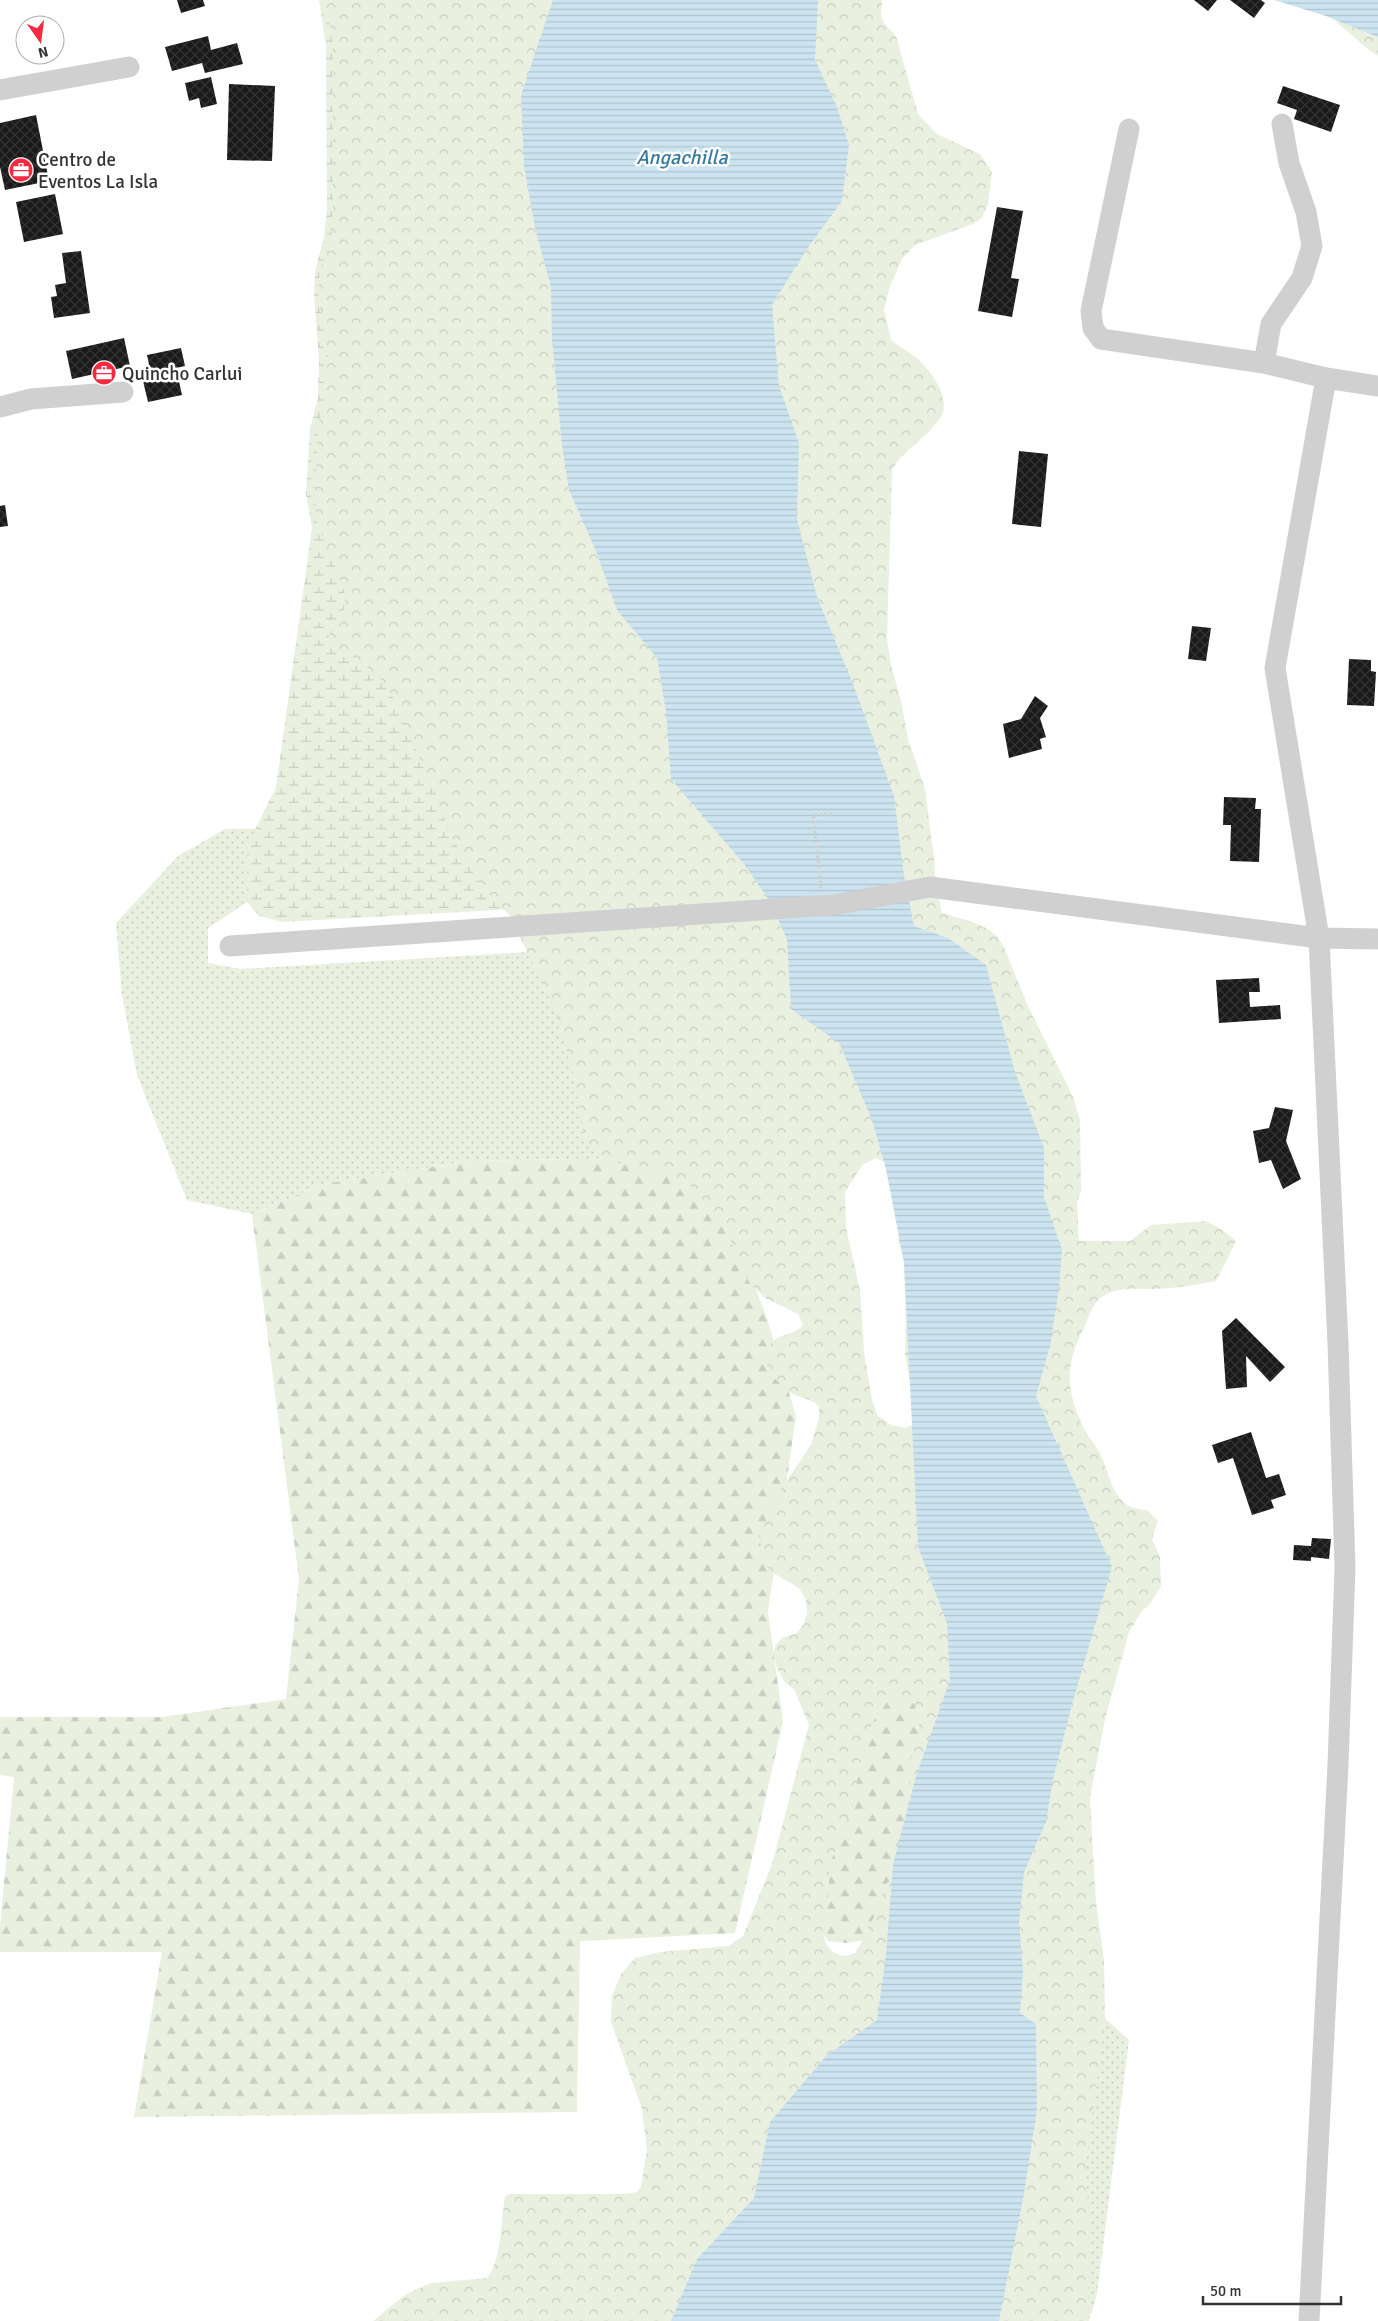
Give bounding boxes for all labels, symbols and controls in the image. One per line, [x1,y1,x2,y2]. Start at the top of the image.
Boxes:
north arrow [15,15,65,65]
text: N [36,43,50,62]
water label: Angachilla [636,145,728,170]
place label: Centro de Eventos La Isla [38,148,158,194]
office icon: Centro de Eventos La Isla [8,157,34,183]
office icon: Quincho Carlui [91,360,117,386]
place label: Quincho Carlui [122,362,242,386]
scale bar [1203,2274,1340,2306]
text: 50 m [1210,2282,1241,2300]

